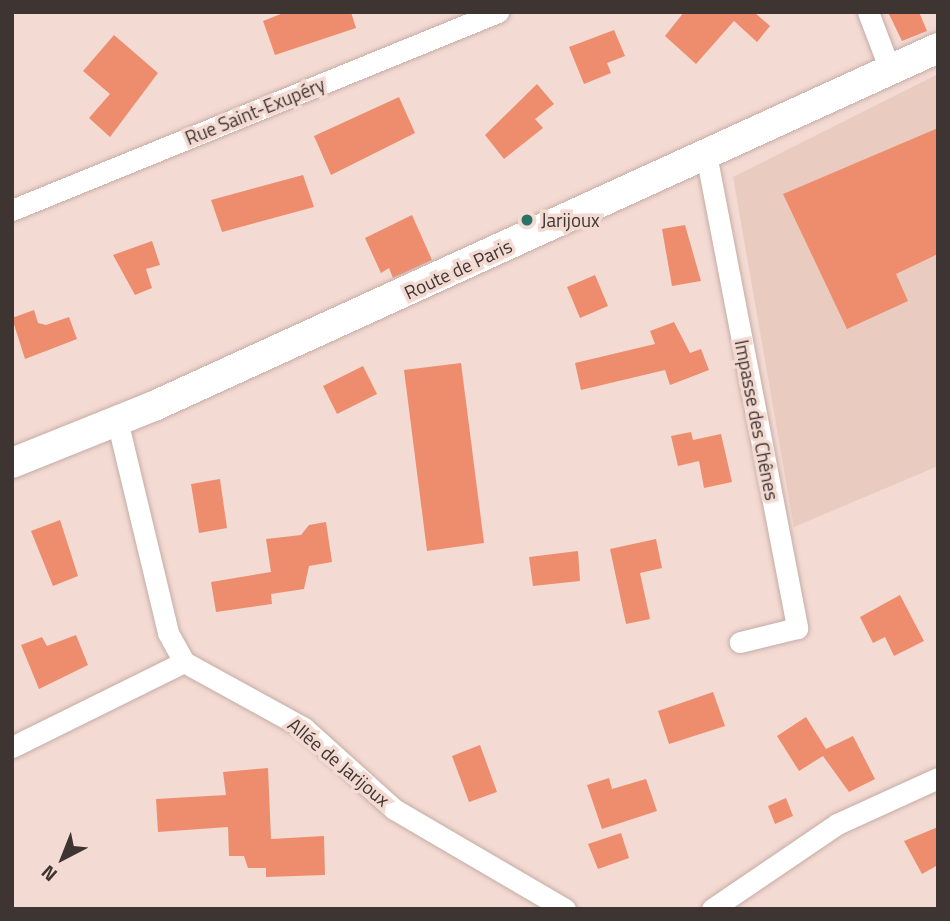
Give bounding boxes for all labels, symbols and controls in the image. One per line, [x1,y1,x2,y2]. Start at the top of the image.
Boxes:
street label: Rue Saint-Exupéry [182,73,328,149]
place label: Jarijoux [541,209,600,231]
marker: Jarijoux [519,212,535,228]
street label: Route de Paris [401,234,515,304]
street label: Impasse des Chênes [730,338,784,502]
street label: Allée de Jarijoux [283,713,395,811]
north arrow [28,823,98,893]
text: N [34,859,63,889]

